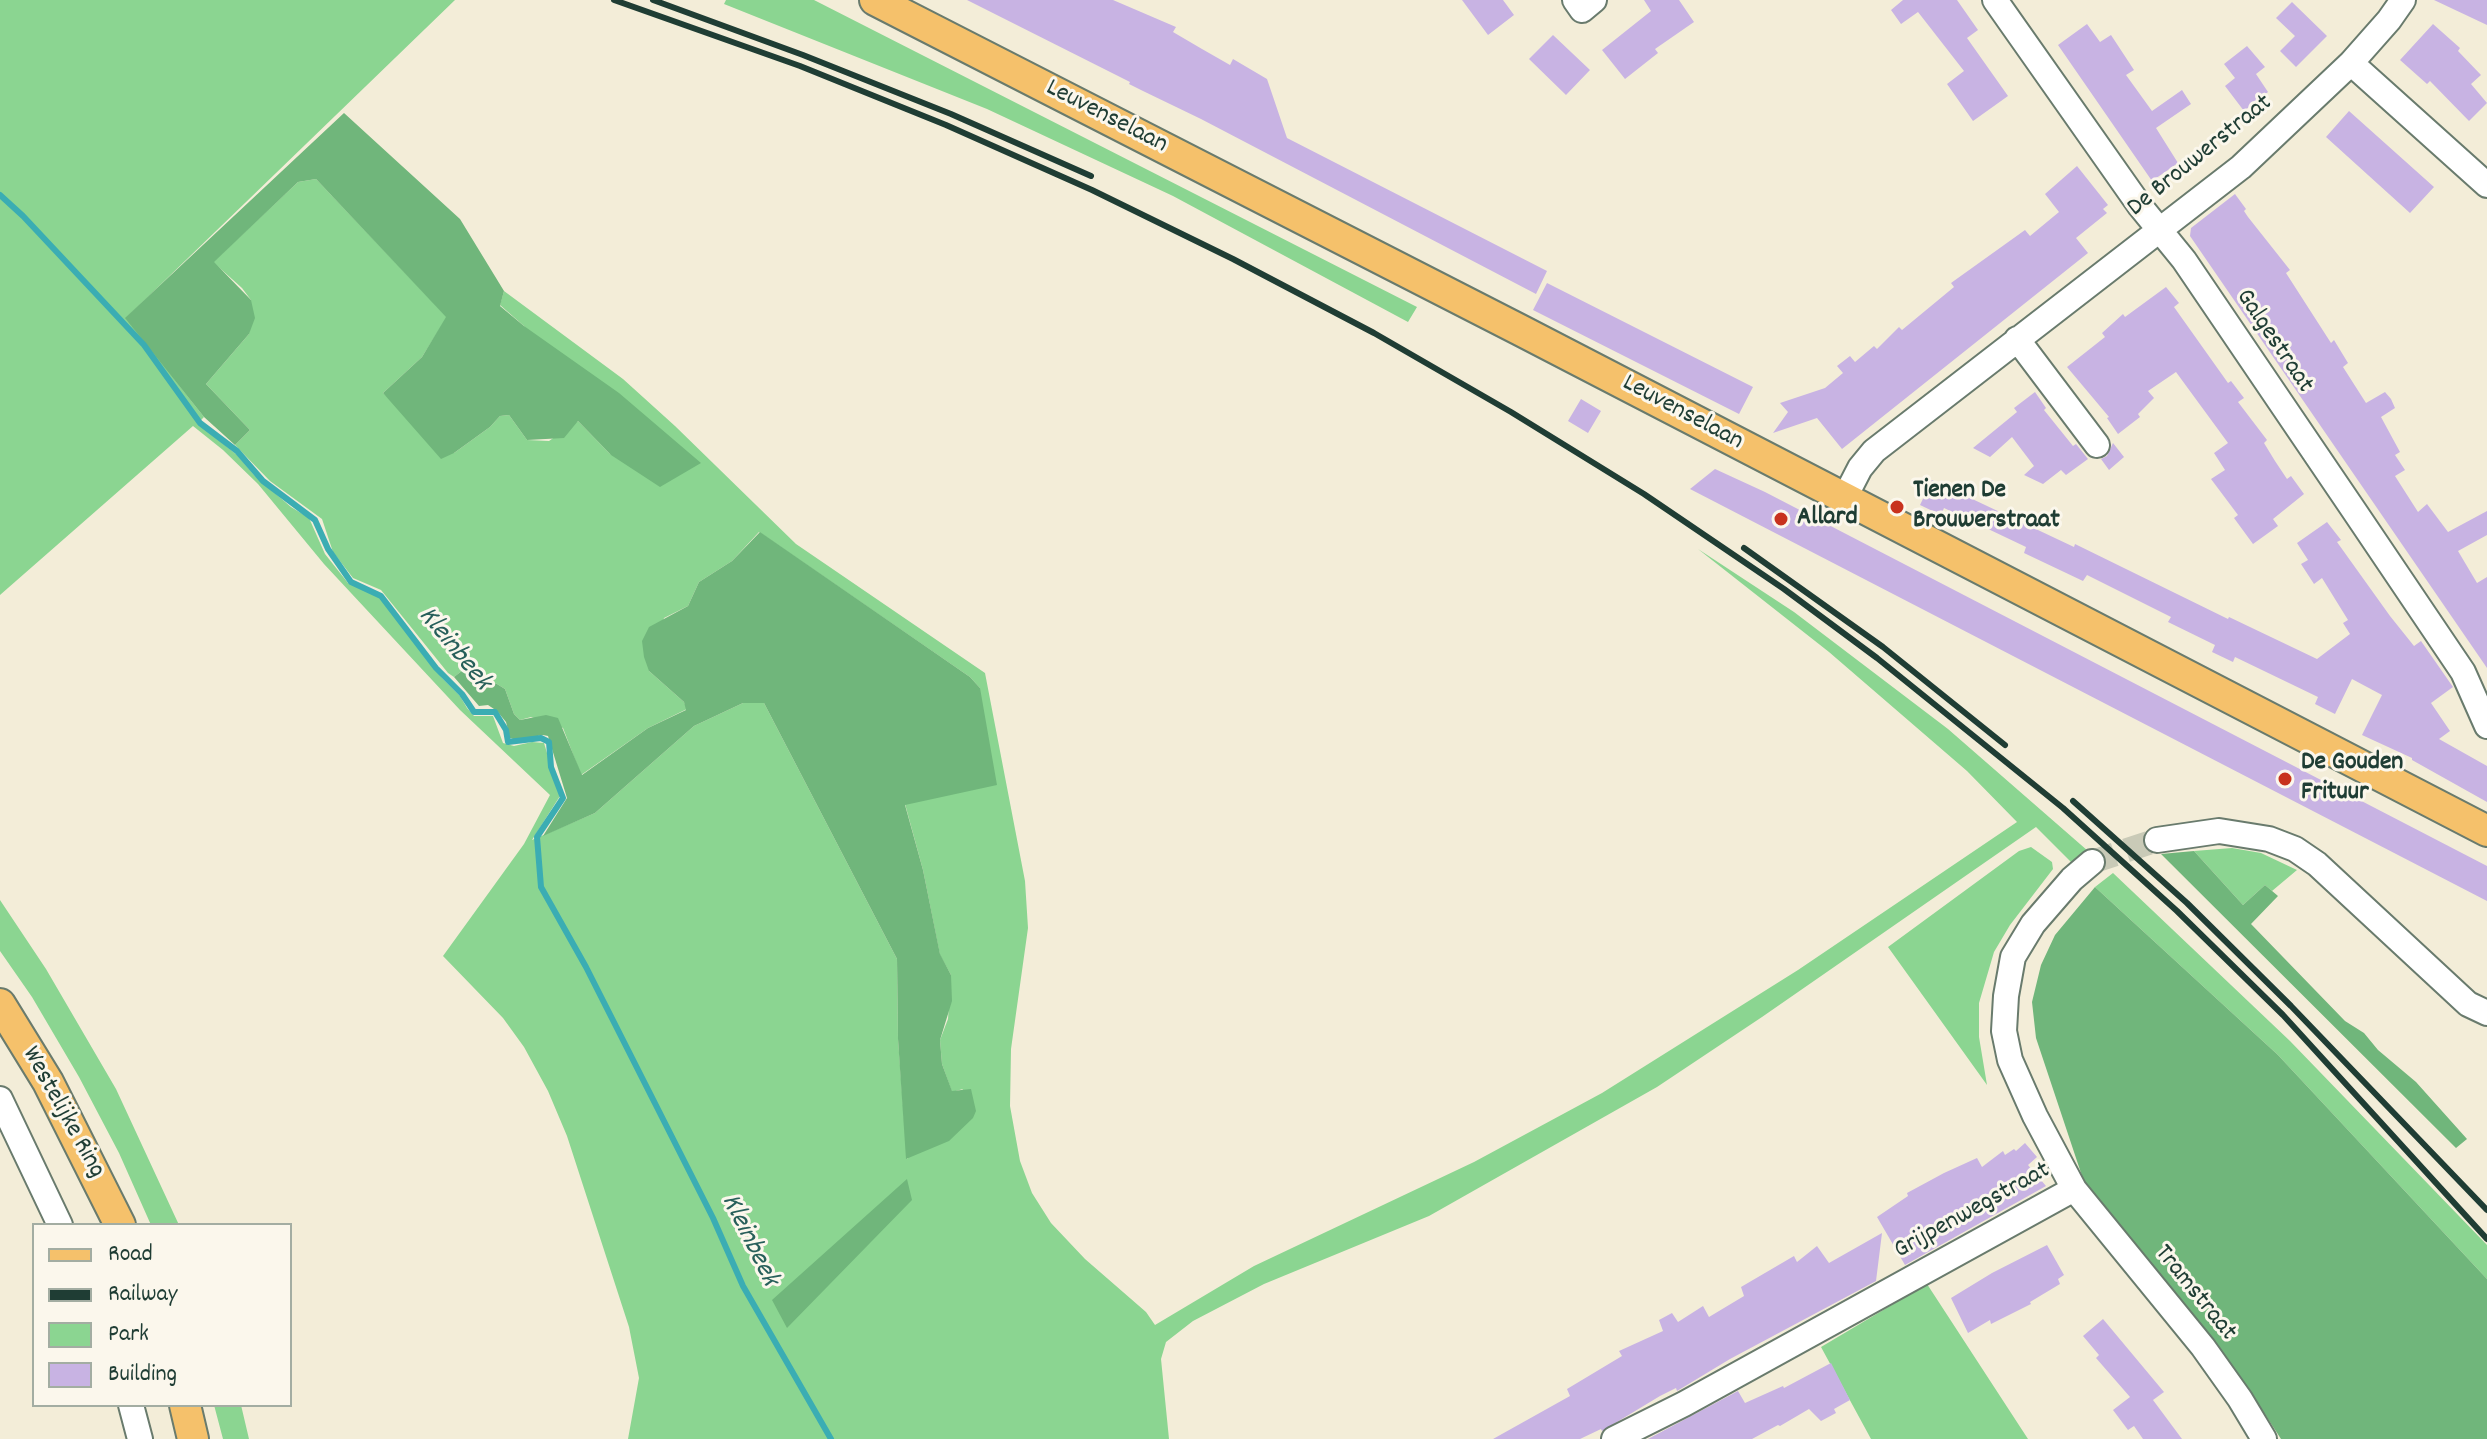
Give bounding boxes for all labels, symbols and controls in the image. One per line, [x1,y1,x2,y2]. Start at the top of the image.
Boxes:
street label: Leuvenselaan [1040,74,1172,162]
street label: De Brouwerstraat [2122,89,2280,225]
street label: Galgestraat [2227,284,2319,400]
street label: Leuvenselaan [1616,369,1748,459]
place label: Tienen De Brouwerstraat [1913,476,2060,538]
marker: Tienen De Brouwerstraat [1888,498,1906,516]
place label: Allard [1797,503,1858,535]
marker: Allard [1772,510,1790,528]
water label: Kleinbeek [409,601,497,699]
place label: De Gouden Frituur [2301,748,2403,810]
marker: De Gouden Frituur [2276,770,2294,788]
street label: Westelijke Ring [13,1042,111,1184]
street label: Grijpenwegstraat [1890,1156,2056,1268]
water label: Kleinbeek [711,1189,785,1293]
legend [32,1223,292,1407]
text: Road [108,1238,153,1272]
street label: Tramstraat [2146,1240,2242,1348]
text: Railway [108,1278,177,1312]
text: Park [108,1318,149,1352]
text: Building [108,1358,177,1392]

